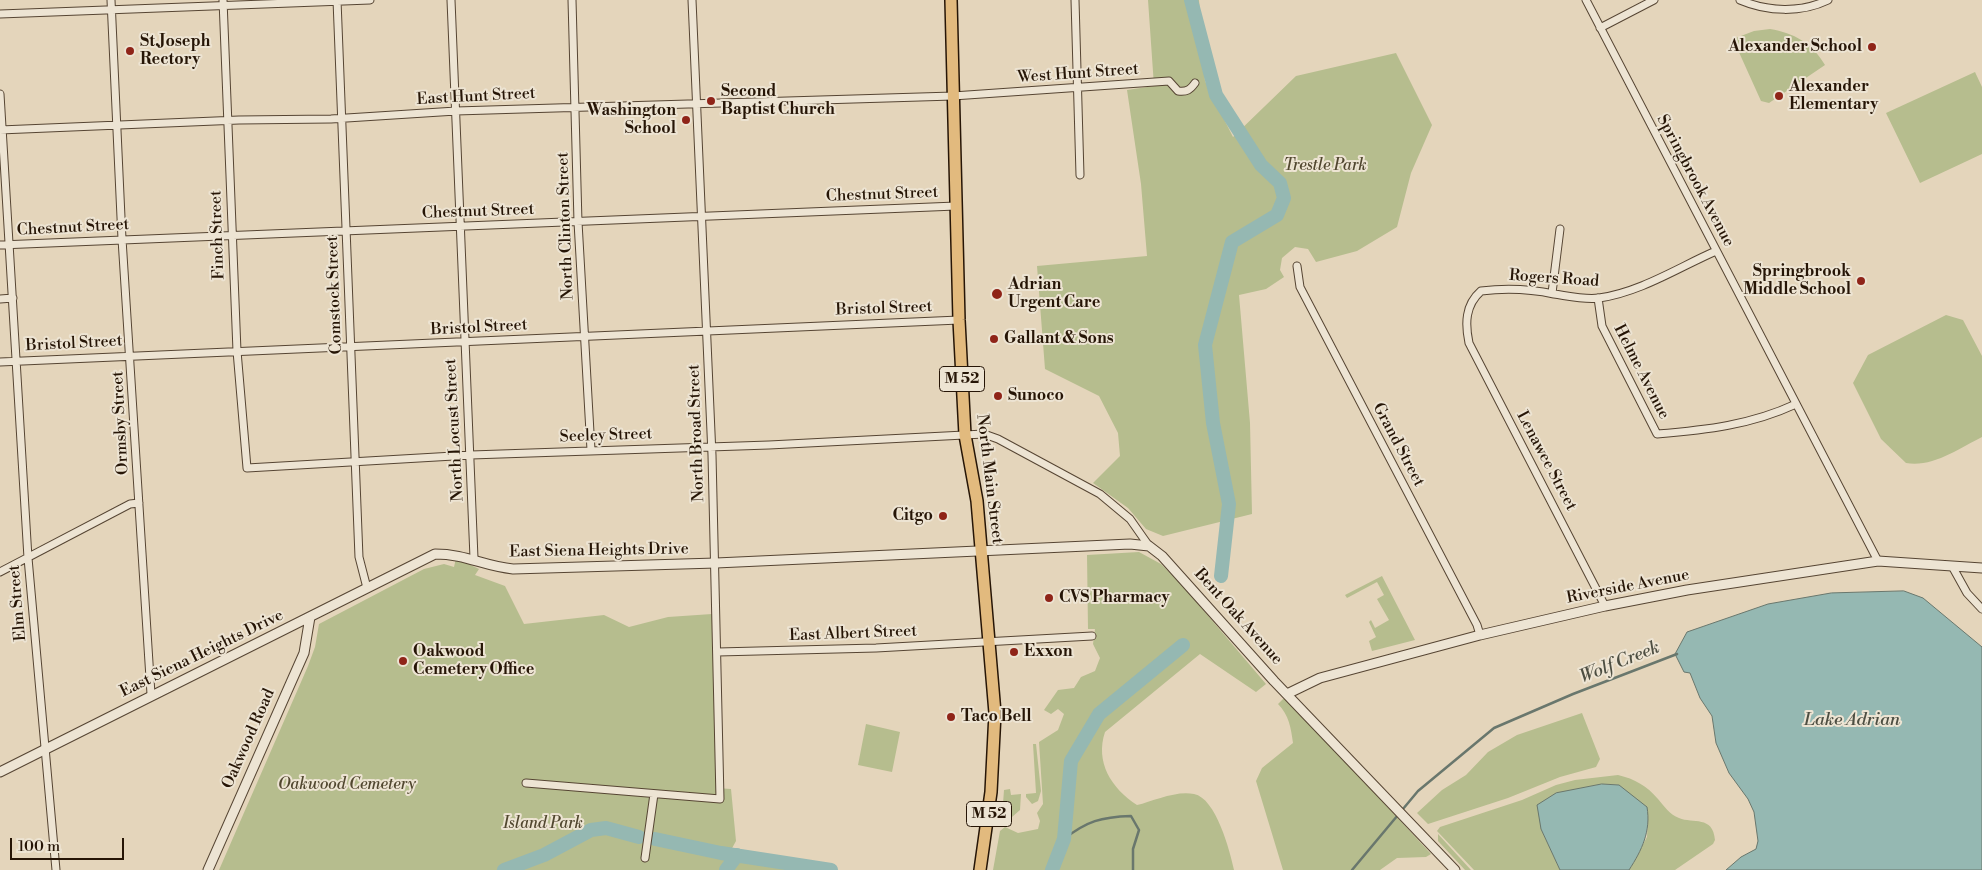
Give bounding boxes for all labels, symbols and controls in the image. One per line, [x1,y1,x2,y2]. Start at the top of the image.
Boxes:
place label: St.Joseph Rectory [140,32,210,70]
place label: Alexander School [1728,37,1862,57]
marker: Alexander School [1866,41,1878,53]
marker: St.Joseph Rectory [124,45,136,57]
street label: West Hunt Street [1017,60,1139,88]
place label: Alexander Elementary [1789,77,1878,115]
place label: Second Baptist Church [721,82,835,120]
street label: East Hunt Street [416,84,536,110]
marker: Alexander Elementary [1773,90,1785,102]
marker: Second Baptist Church [705,95,717,107]
place label: Washington School [587,101,676,139]
street label: Springbrook Avenue [1652,112,1738,250]
marker: Washington School [680,114,692,126]
street label: North Clinton Street [554,152,578,300]
park label: Trestle Park [1283,156,1367,176]
street label: Chestnut Street [825,183,939,207]
street label: Finch Street [207,190,229,280]
street label: Chestnut Street [421,200,535,224]
street label: Chestnut Street [16,215,130,241]
street label: Comstock Street [323,235,347,355]
place label: Springbrook Middle School [1743,262,1851,300]
street label: Rogers Road [1508,266,1600,292]
place label: Adrian Urgent Care [1008,275,1100,313]
marker: Springbrook Middle School [1855,275,1867,287]
marker: Adrian Urgent Care [990,287,1004,301]
street label: Bristol Street [835,298,933,320]
street label: Bristol Street [430,316,528,340]
street label: Helme Avenue [1609,321,1673,423]
place label: Gallant & Sons [1004,329,1114,349]
street label: Bristol Street [25,332,123,356]
marker: Gallant & Sons [988,333,1000,345]
street label: North Locust Street [442,358,468,502]
street label: North Broad Street [685,364,709,502]
road number: M 52 [940,366,984,392]
street label: Ormsby Street [109,370,133,476]
place label: Sunoco [1008,386,1064,406]
marker: Sunoco [992,390,1004,402]
street label: Grand Street [1368,400,1428,490]
street label: Lenawee Street [1512,408,1580,514]
street label: North Main Street [972,413,1006,545]
street label: Seeley Street [559,425,653,447]
place label: Citgo [892,506,933,526]
marker: Citgo [937,510,949,522]
street label: East Siena Heights Drive [509,540,689,562]
street label: Elm Street [5,564,31,642]
street label: Bent Oak Avenue [1190,565,1286,669]
street label: Riverside Avenue [1565,566,1691,608]
place label: CVS Pharmacy [1059,588,1170,608]
marker: CVS Pharmacy [1043,592,1055,604]
street label: East Siena Heights Drive [117,606,287,702]
street label: East Albert Street [789,622,917,646]
water label: Wolf Creek [1577,637,1663,689]
place label: Oakwood Cemetery Office [413,642,534,680]
place label: Exxon [1024,642,1073,662]
marker: Exxon [1008,646,1020,658]
marker: Oakwood Cemetery Office [397,655,409,667]
street label: Oakwood Road [218,686,280,792]
place label: Taco Bell [961,707,1032,727]
water label: Lake Adrian [1804,710,1900,732]
marker: Taco Bell [945,711,957,723]
park label: Oakwood Cemetery [278,775,416,795]
road number: M 52 [966,802,1012,826]
park label: Island Park [503,814,583,834]
scale bar [12,828,126,860]
text: 100 m [18,837,60,856]

